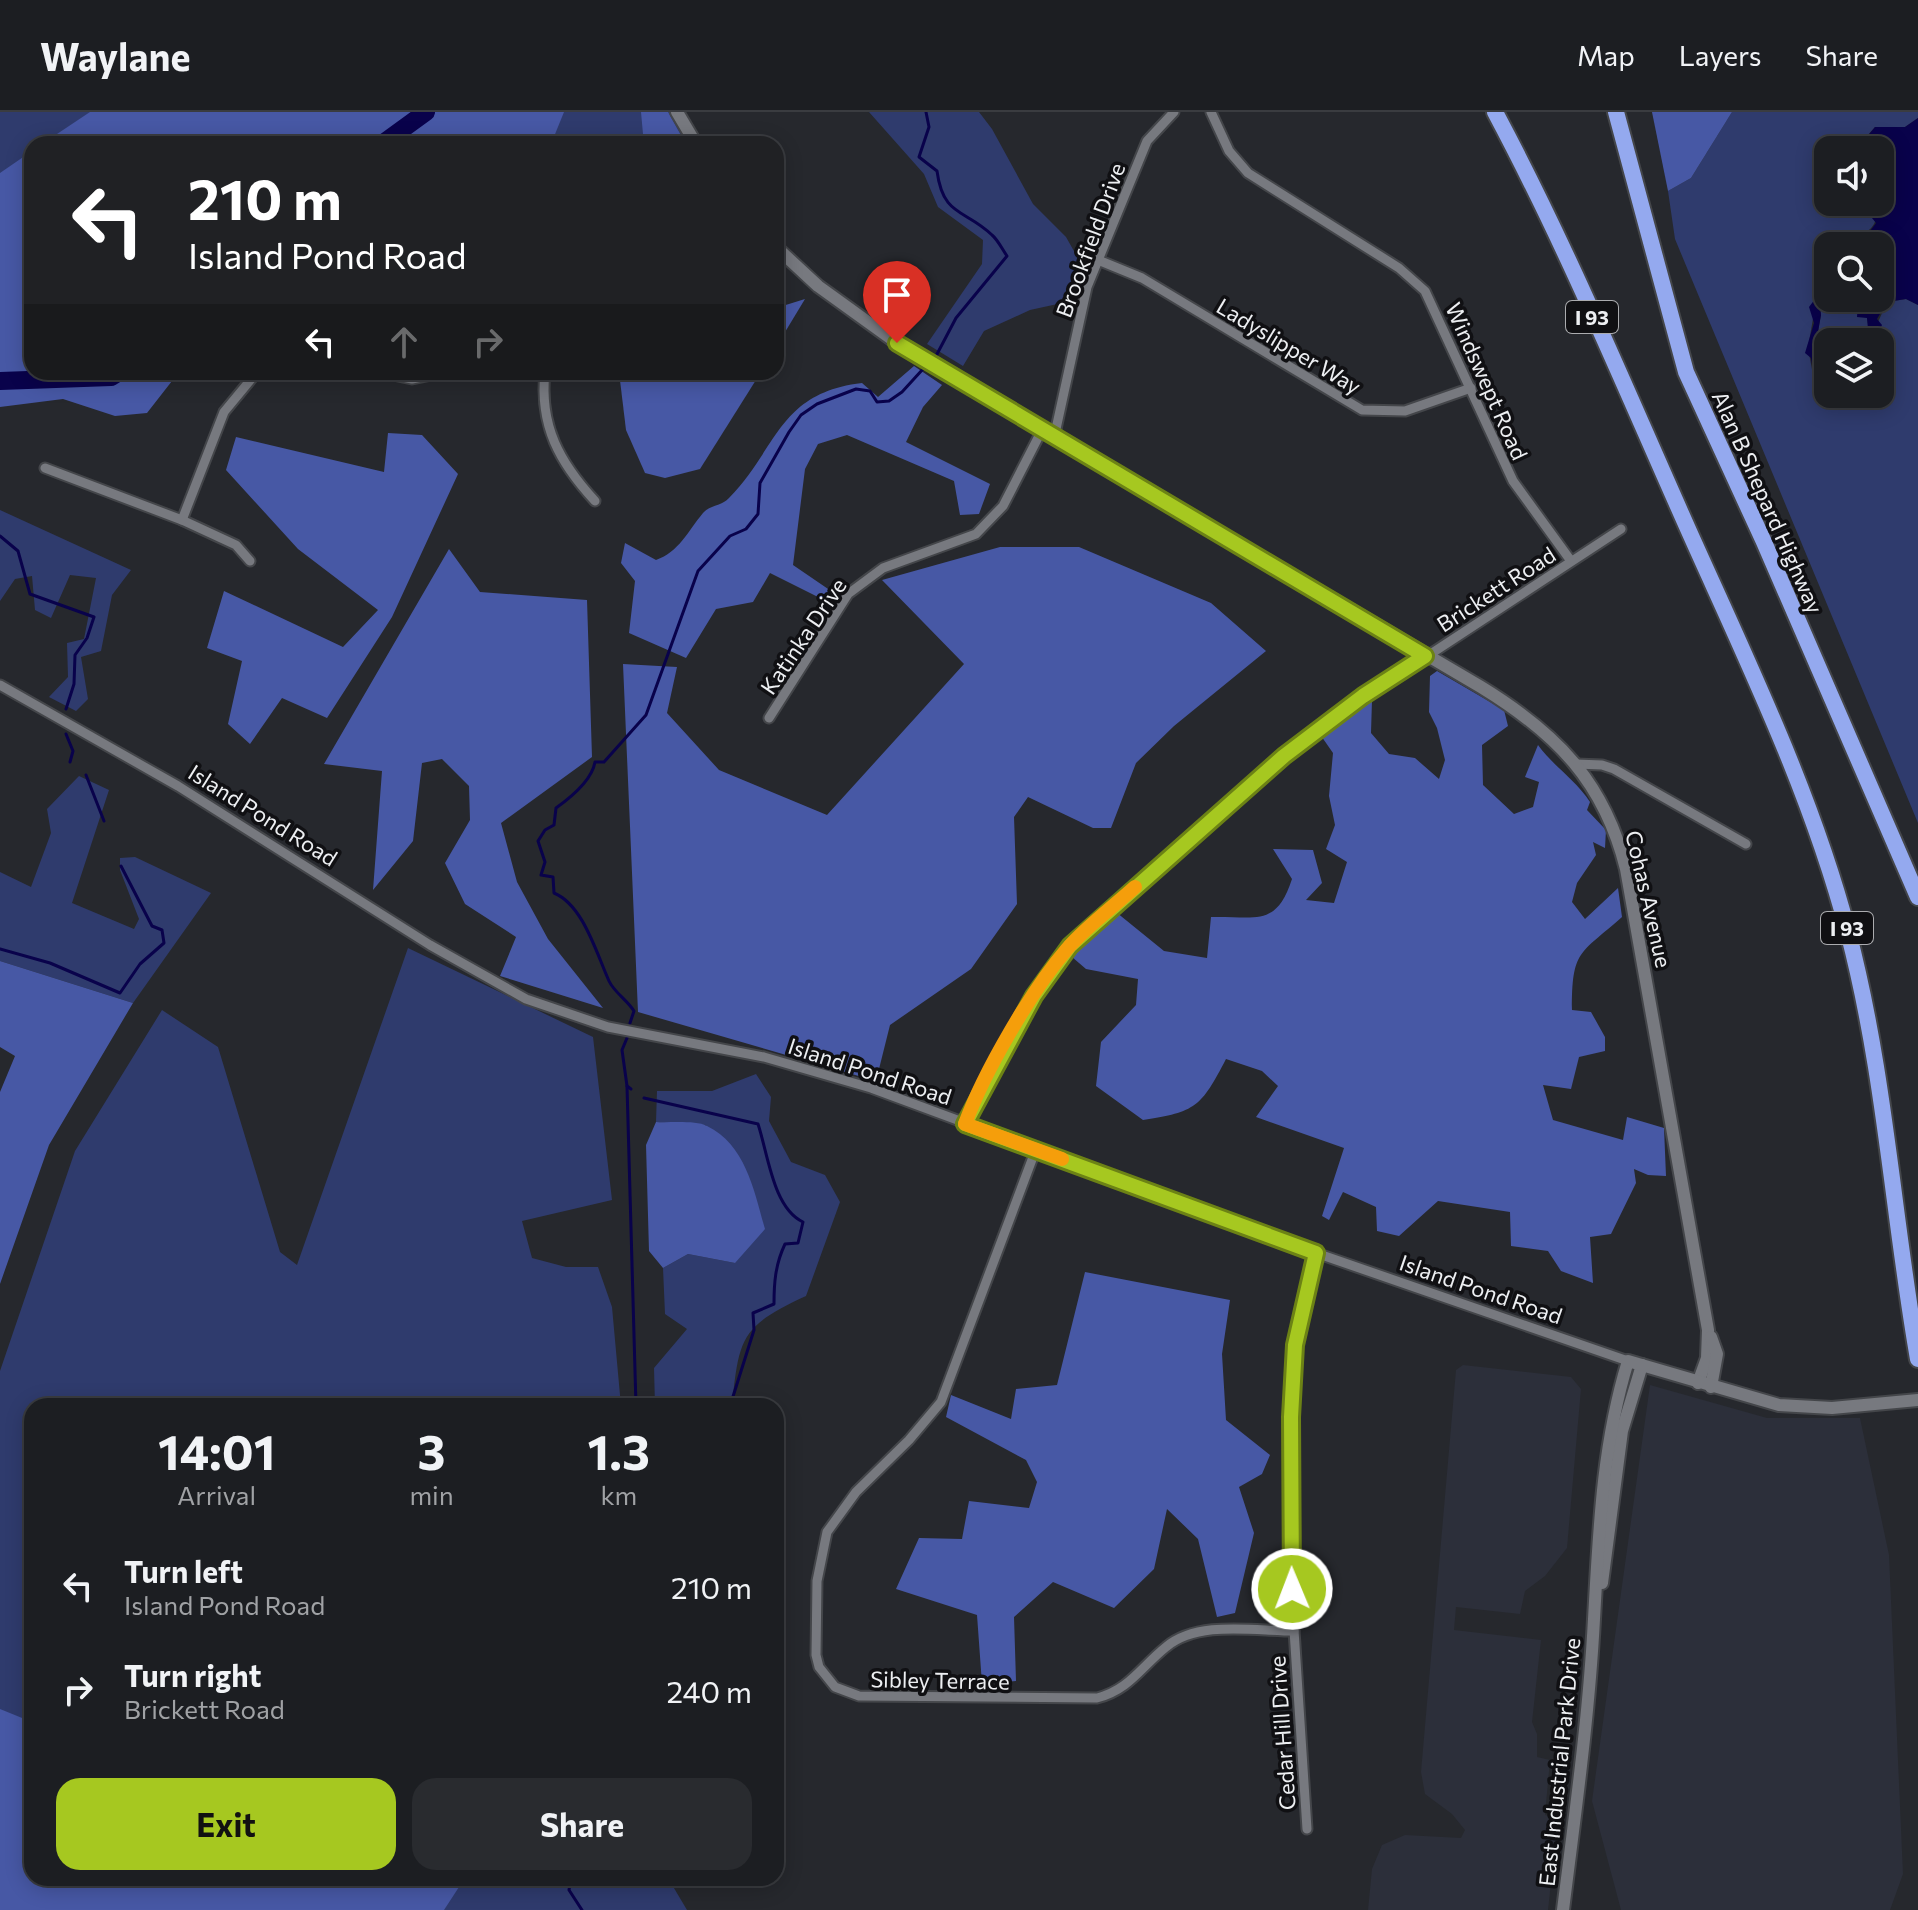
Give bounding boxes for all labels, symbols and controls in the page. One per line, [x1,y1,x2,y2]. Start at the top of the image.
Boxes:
text: Waylane [40,32,190,79]
text: Map [1577,38,1635,72]
text: Layers [1679,38,1761,72]
text: Share [1805,38,1878,72]
map controls [1814,136,1894,408]
button: sound [1814,136,1894,216]
street label: Brookfield Drive [1050,159,1130,321]
text: 210 m [188,163,342,232]
icon: left [56,168,160,272]
text: Island Pond Road [188,232,467,276]
button: search [1814,232,1894,312]
pin [863,261,931,343]
icon: arrive [875,273,919,317]
street label: Ladyslipper Way [1212,292,1366,400]
street label: Windswept Road [1440,298,1534,464]
road number: I 93 [1566,301,1618,333]
icon: left [298,320,342,364]
icon: ahead [382,320,426,364]
icon: right [466,320,510,364]
button: layers [1814,328,1894,408]
street label: Alan B Shepard Highway [1707,386,1829,618]
street label: Brickett Road [1432,541,1560,637]
street label: Katinka Drive [754,573,852,699]
street label: Island Pond Road [184,758,342,872]
street label: Cohas Avenue [1620,828,1678,970]
road number: I 93 [1821,912,1873,944]
street label: Island Pond Road [785,1032,955,1110]
street label: Island Pond Road [1396,1249,1566,1329]
text: 14:01 [158,1421,275,1480]
text: 3 [418,1421,446,1480]
text: 1.3 [588,1421,650,1480]
text: Arrival [177,1479,256,1510]
text: min [409,1479,454,1510]
text: km [600,1479,637,1510]
position arrow [1250,1547,1334,1631]
text: Turn left [124,1552,243,1589]
icon: left [56,1564,100,1608]
text: 210 m [671,1568,752,1605]
text: Island Pond Road [124,1589,325,1620]
street label: East Industrial Park Drive [1533,1636,1585,1888]
street label: Cedar Hill Drive [1263,1655,1301,1811]
text: Turn right [124,1656,261,1693]
street label: Sibley Terrace [870,1665,1010,1695]
icon: right [56,1668,100,1712]
text: 240 m [666,1672,752,1709]
text: Brickett Road [124,1693,285,1724]
button: Exit [56,1778,396,1870]
button: Share [412,1778,752,1870]

